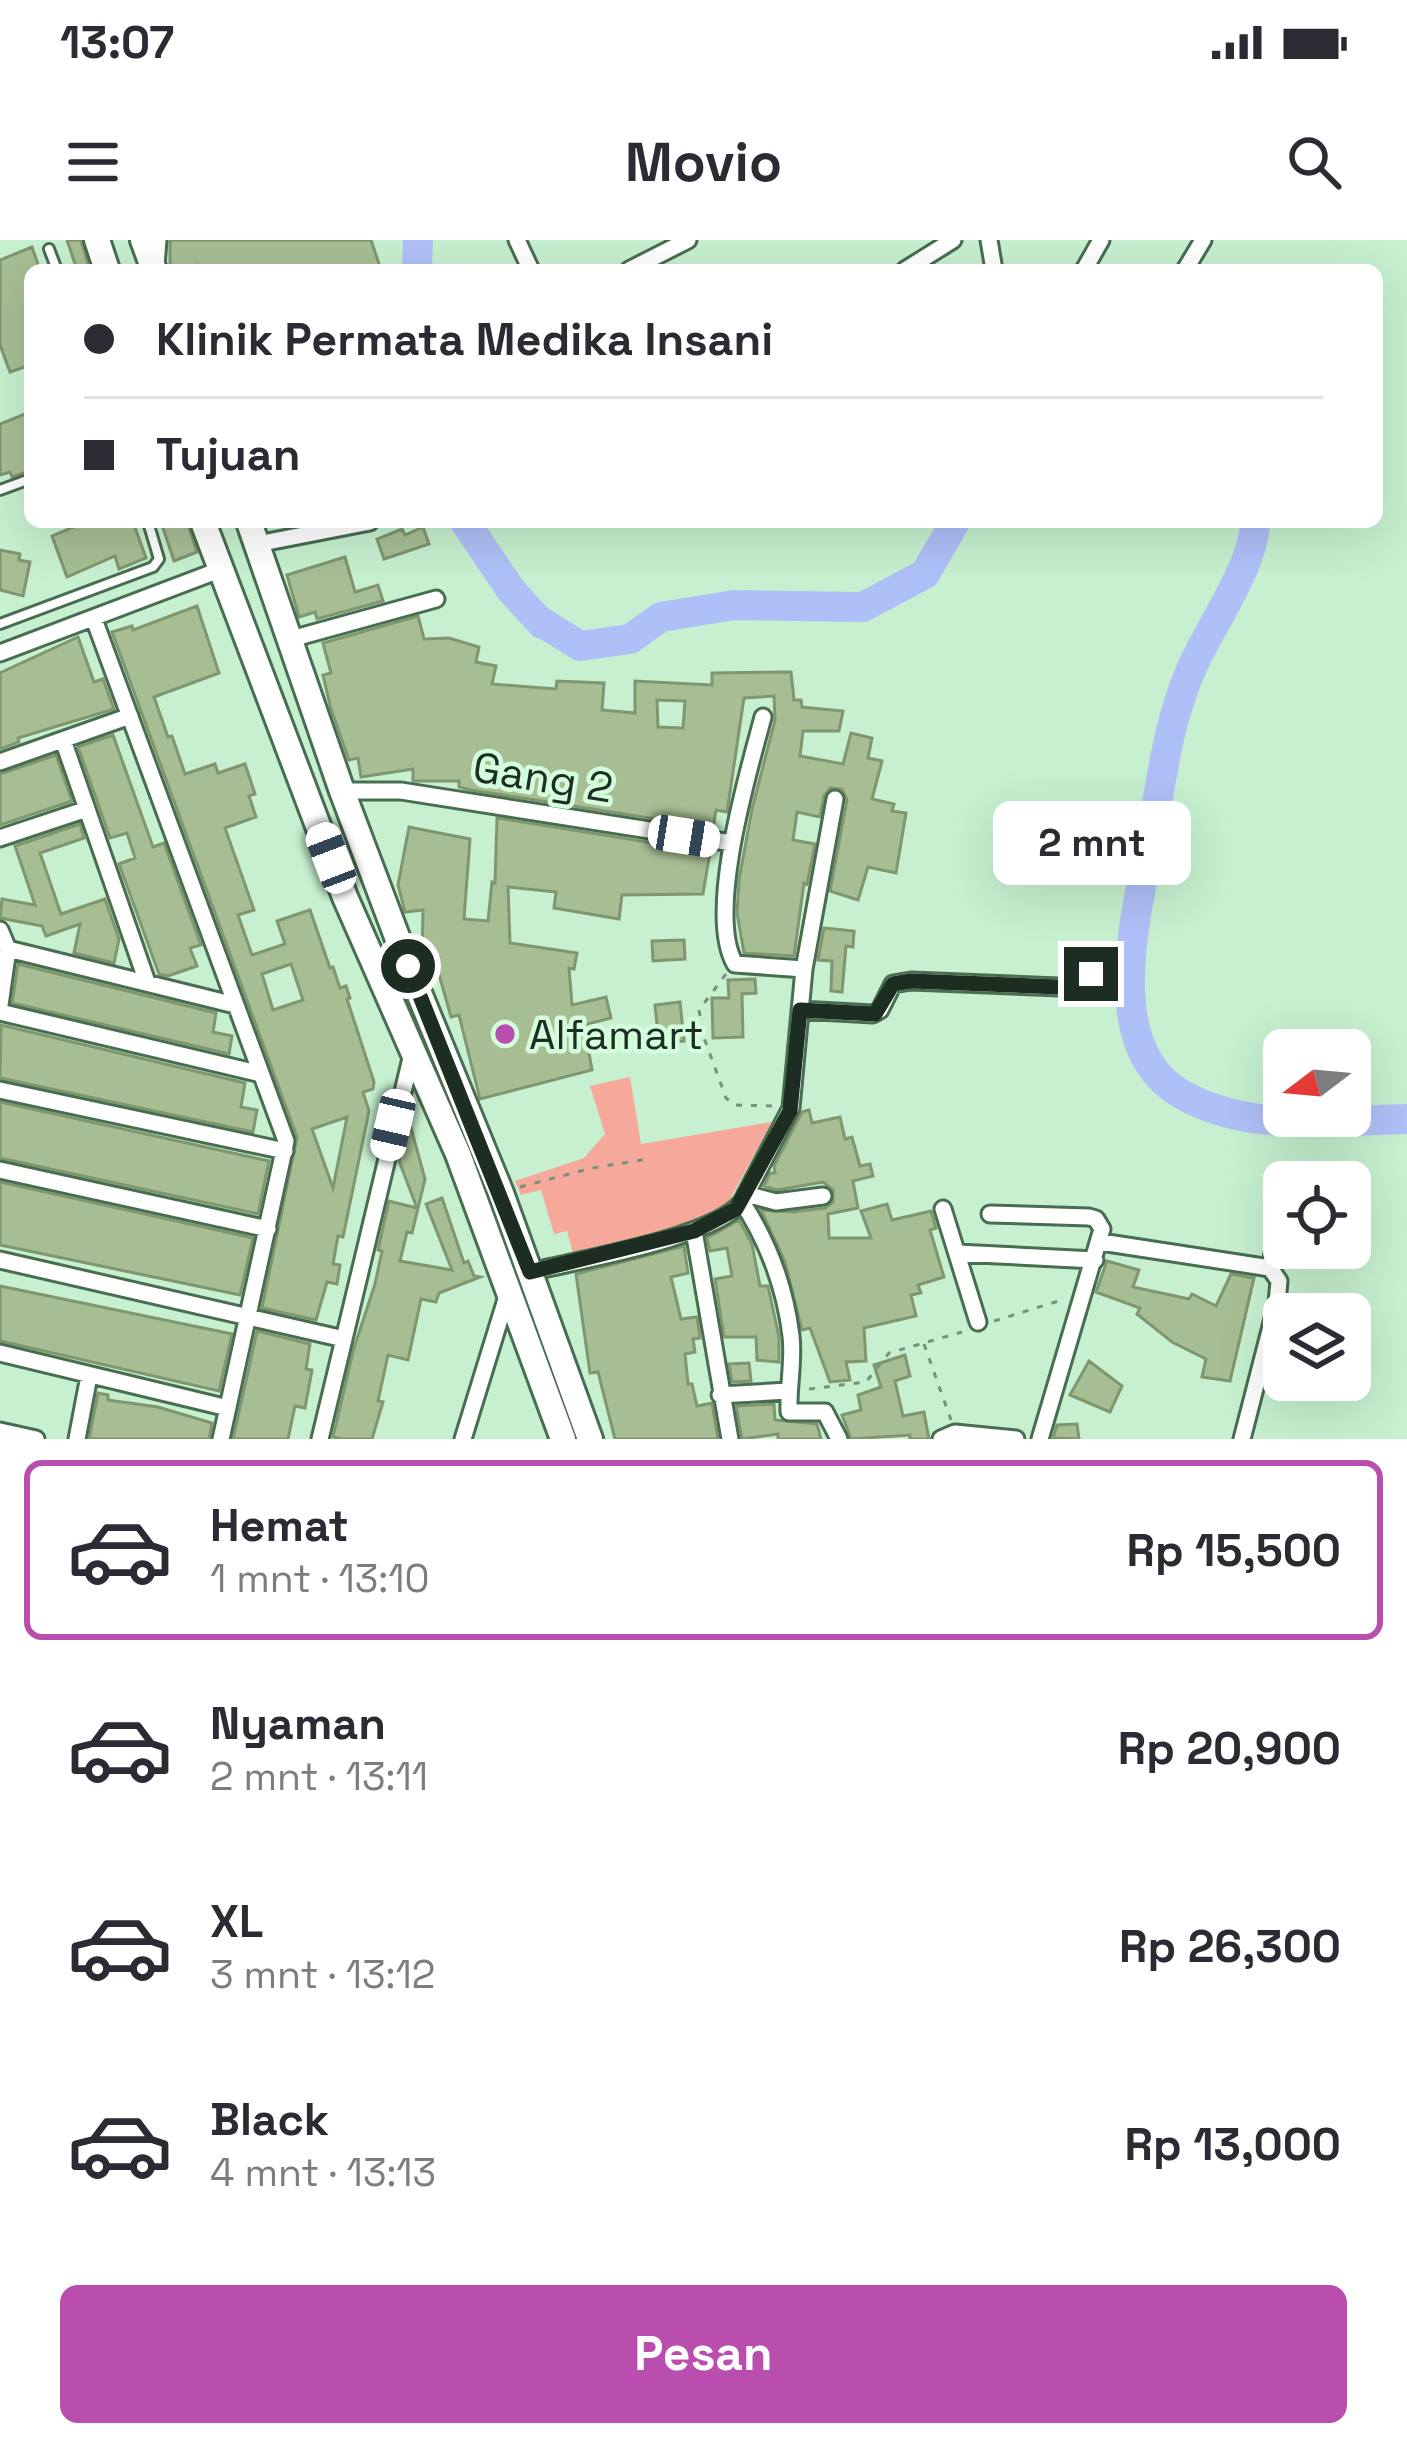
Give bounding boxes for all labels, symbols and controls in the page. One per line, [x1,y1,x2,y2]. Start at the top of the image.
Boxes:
text: 13:07 [60,14,174,71]
text: Movio [625,128,782,197]
icon: menu [60,129,126,195]
icon: search [1281,129,1347,195]
text: Klinik Permata Medika Insani [156,311,773,368]
text: Tujuan [156,426,300,483]
street label: Gang 2 [469,740,617,815]
callout: 2 mnt [992,800,1190,884]
car [646,813,722,859]
car [301,818,361,898]
text: 2 mnt [1038,818,1146,867]
route start [381,939,435,993]
route end [1064,947,1118,1001]
place label: Alfamart [529,1008,704,1061]
marker: Alfamart [492,1021,518,1047]
north arrow [1263,1029,1371,1137]
map controls [1263,1029,1371,1401]
car [367,1086,419,1164]
button: locate [1263,1161,1371,1269]
button: layers [1263,1293,1371,1401]
icon: car [66,1496,174,1604]
text: Hemat [210,1497,349,1554]
text: Rp 15,500 [1127,1522,1341,1579]
text: 1 mnt · 13:10 [210,1554,430,1603]
icon: car [66,1694,174,1802]
text: Nyaman [210,1695,386,1752]
text: Rp 20,900 [1118,1720,1341,1777]
text: 2 mnt · 13:11 [210,1752,428,1801]
icon: car [66,1892,174,2000]
text: XL [210,1893,263,1950]
text: Rp 26,300 [1119,1918,1341,1975]
text: 3 mnt · 13:12 [210,1950,435,1999]
icon: car [66,2090,174,2198]
text: Black [210,2091,329,2148]
text: Rp 13,000 [1125,2116,1341,2173]
text: 4 mnt · 13:13 [210,2148,436,2197]
button: Pesan [60,2285,1347,2423]

